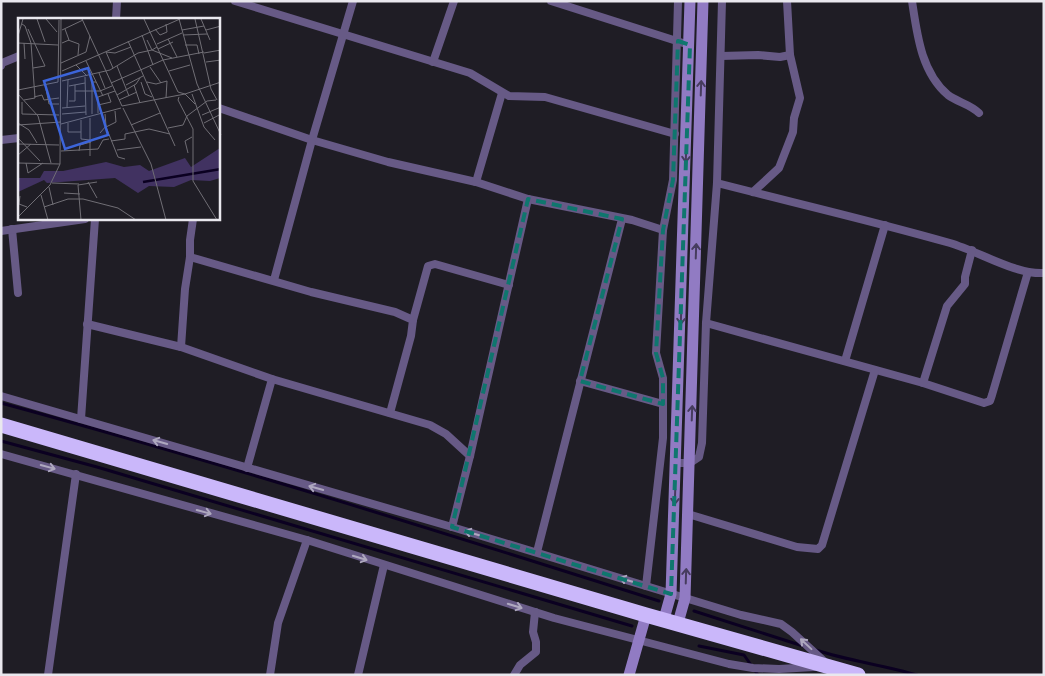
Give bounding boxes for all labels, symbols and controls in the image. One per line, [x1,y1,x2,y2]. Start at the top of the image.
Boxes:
inset map [18,18,220,220]
one-way arrow [696,81,705,97]
one-way arrow [681,146,691,163]
one-way arrow [691,243,701,260]
one-way arrow [676,309,686,325]
one-way arrow [687,405,696,421]
one-way arrow [152,437,168,447]
one-way arrow [40,463,56,472]
one-way arrow [308,482,324,492]
one-way arrow [671,489,680,505]
one-way arrow [196,508,212,517]
one-way arrow [464,527,480,537]
one-way arrow [352,553,368,563]
one-way arrow [681,568,691,584]
one-way arrow [620,575,636,585]
one-way arrow [507,602,523,611]
one-way arrow [799,638,812,650]

